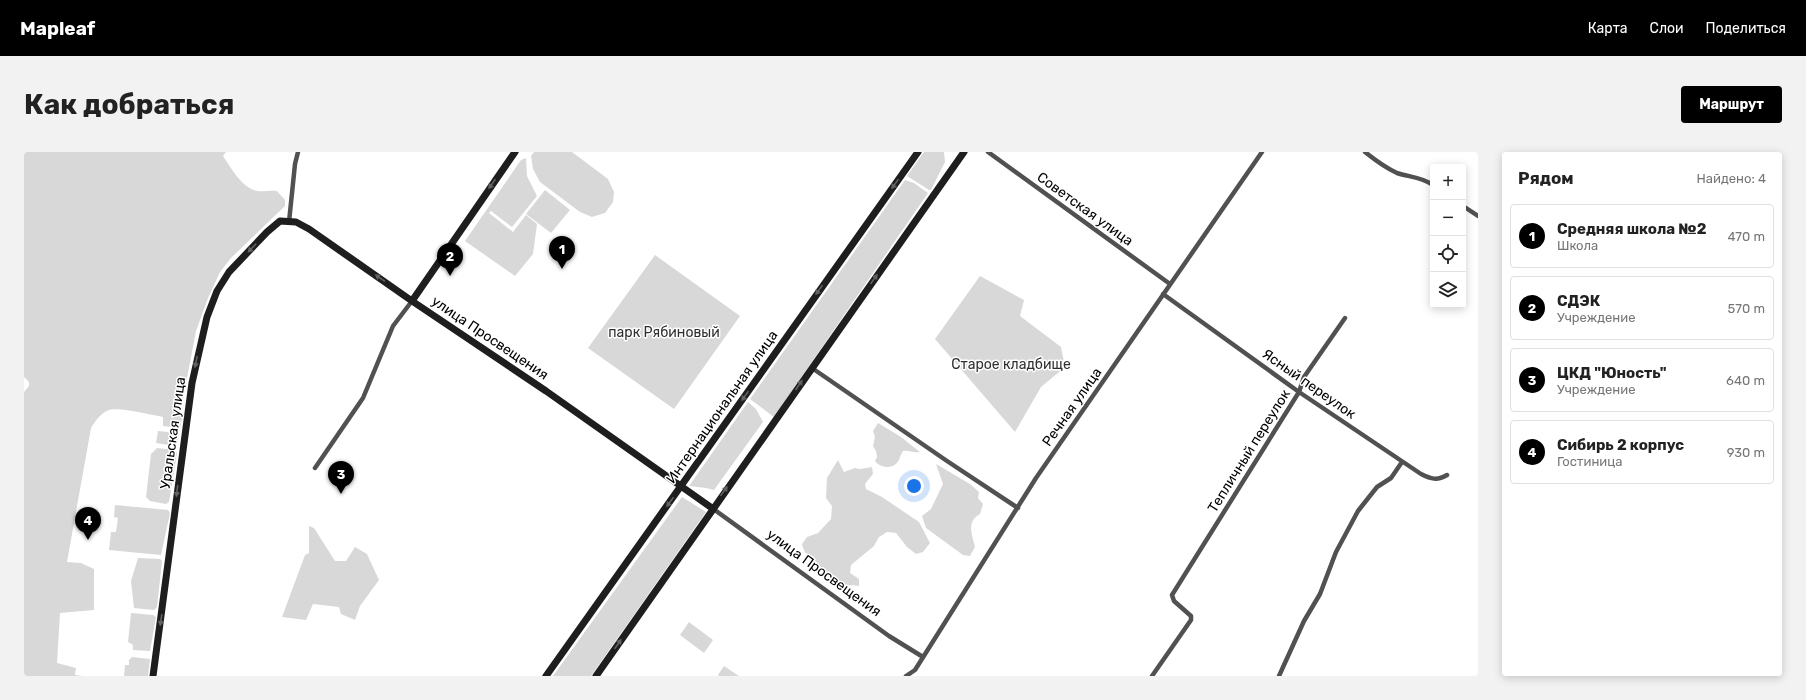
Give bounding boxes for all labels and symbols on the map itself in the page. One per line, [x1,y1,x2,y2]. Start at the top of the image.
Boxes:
street label: Советская улица [1034,168,1136,250]
one-way arrow [891,178,899,189]
one-way arrow [488,179,496,189]
pin: 1 [549,236,575,269]
one-way arrow [247,243,256,253]
pin: 2 [437,243,463,276]
one-way arrow [375,274,385,282]
one-way arrow [870,274,878,284]
one-way arrow [815,284,824,295]
street label: улица Просвещения [428,293,552,383]
park label: парк Рябиновый [608,324,720,341]
street label: Интернациональная улица [663,327,781,487]
street label: Ясный переулок [1259,345,1359,423]
one-way arrow [193,356,199,368]
park label: Старое кладбище [951,356,1071,373]
street label: Речная улица [1039,364,1105,450]
street label: Уральская улица [157,376,189,490]
one-way arrow [795,380,803,391]
street label: Тепличный переулок [1204,386,1294,516]
one-way arrow [741,391,749,402]
pin: 3 [328,461,354,494]
your location [904,476,924,496]
one-way arrow [174,485,180,497]
one-way arrow [720,486,728,497]
one-way arrow [666,497,674,508]
pin: 4 [75,507,101,540]
street label: улица Просвещения [763,526,885,620]
one-way arrow [157,613,164,626]
one-way arrow [614,639,622,649]

